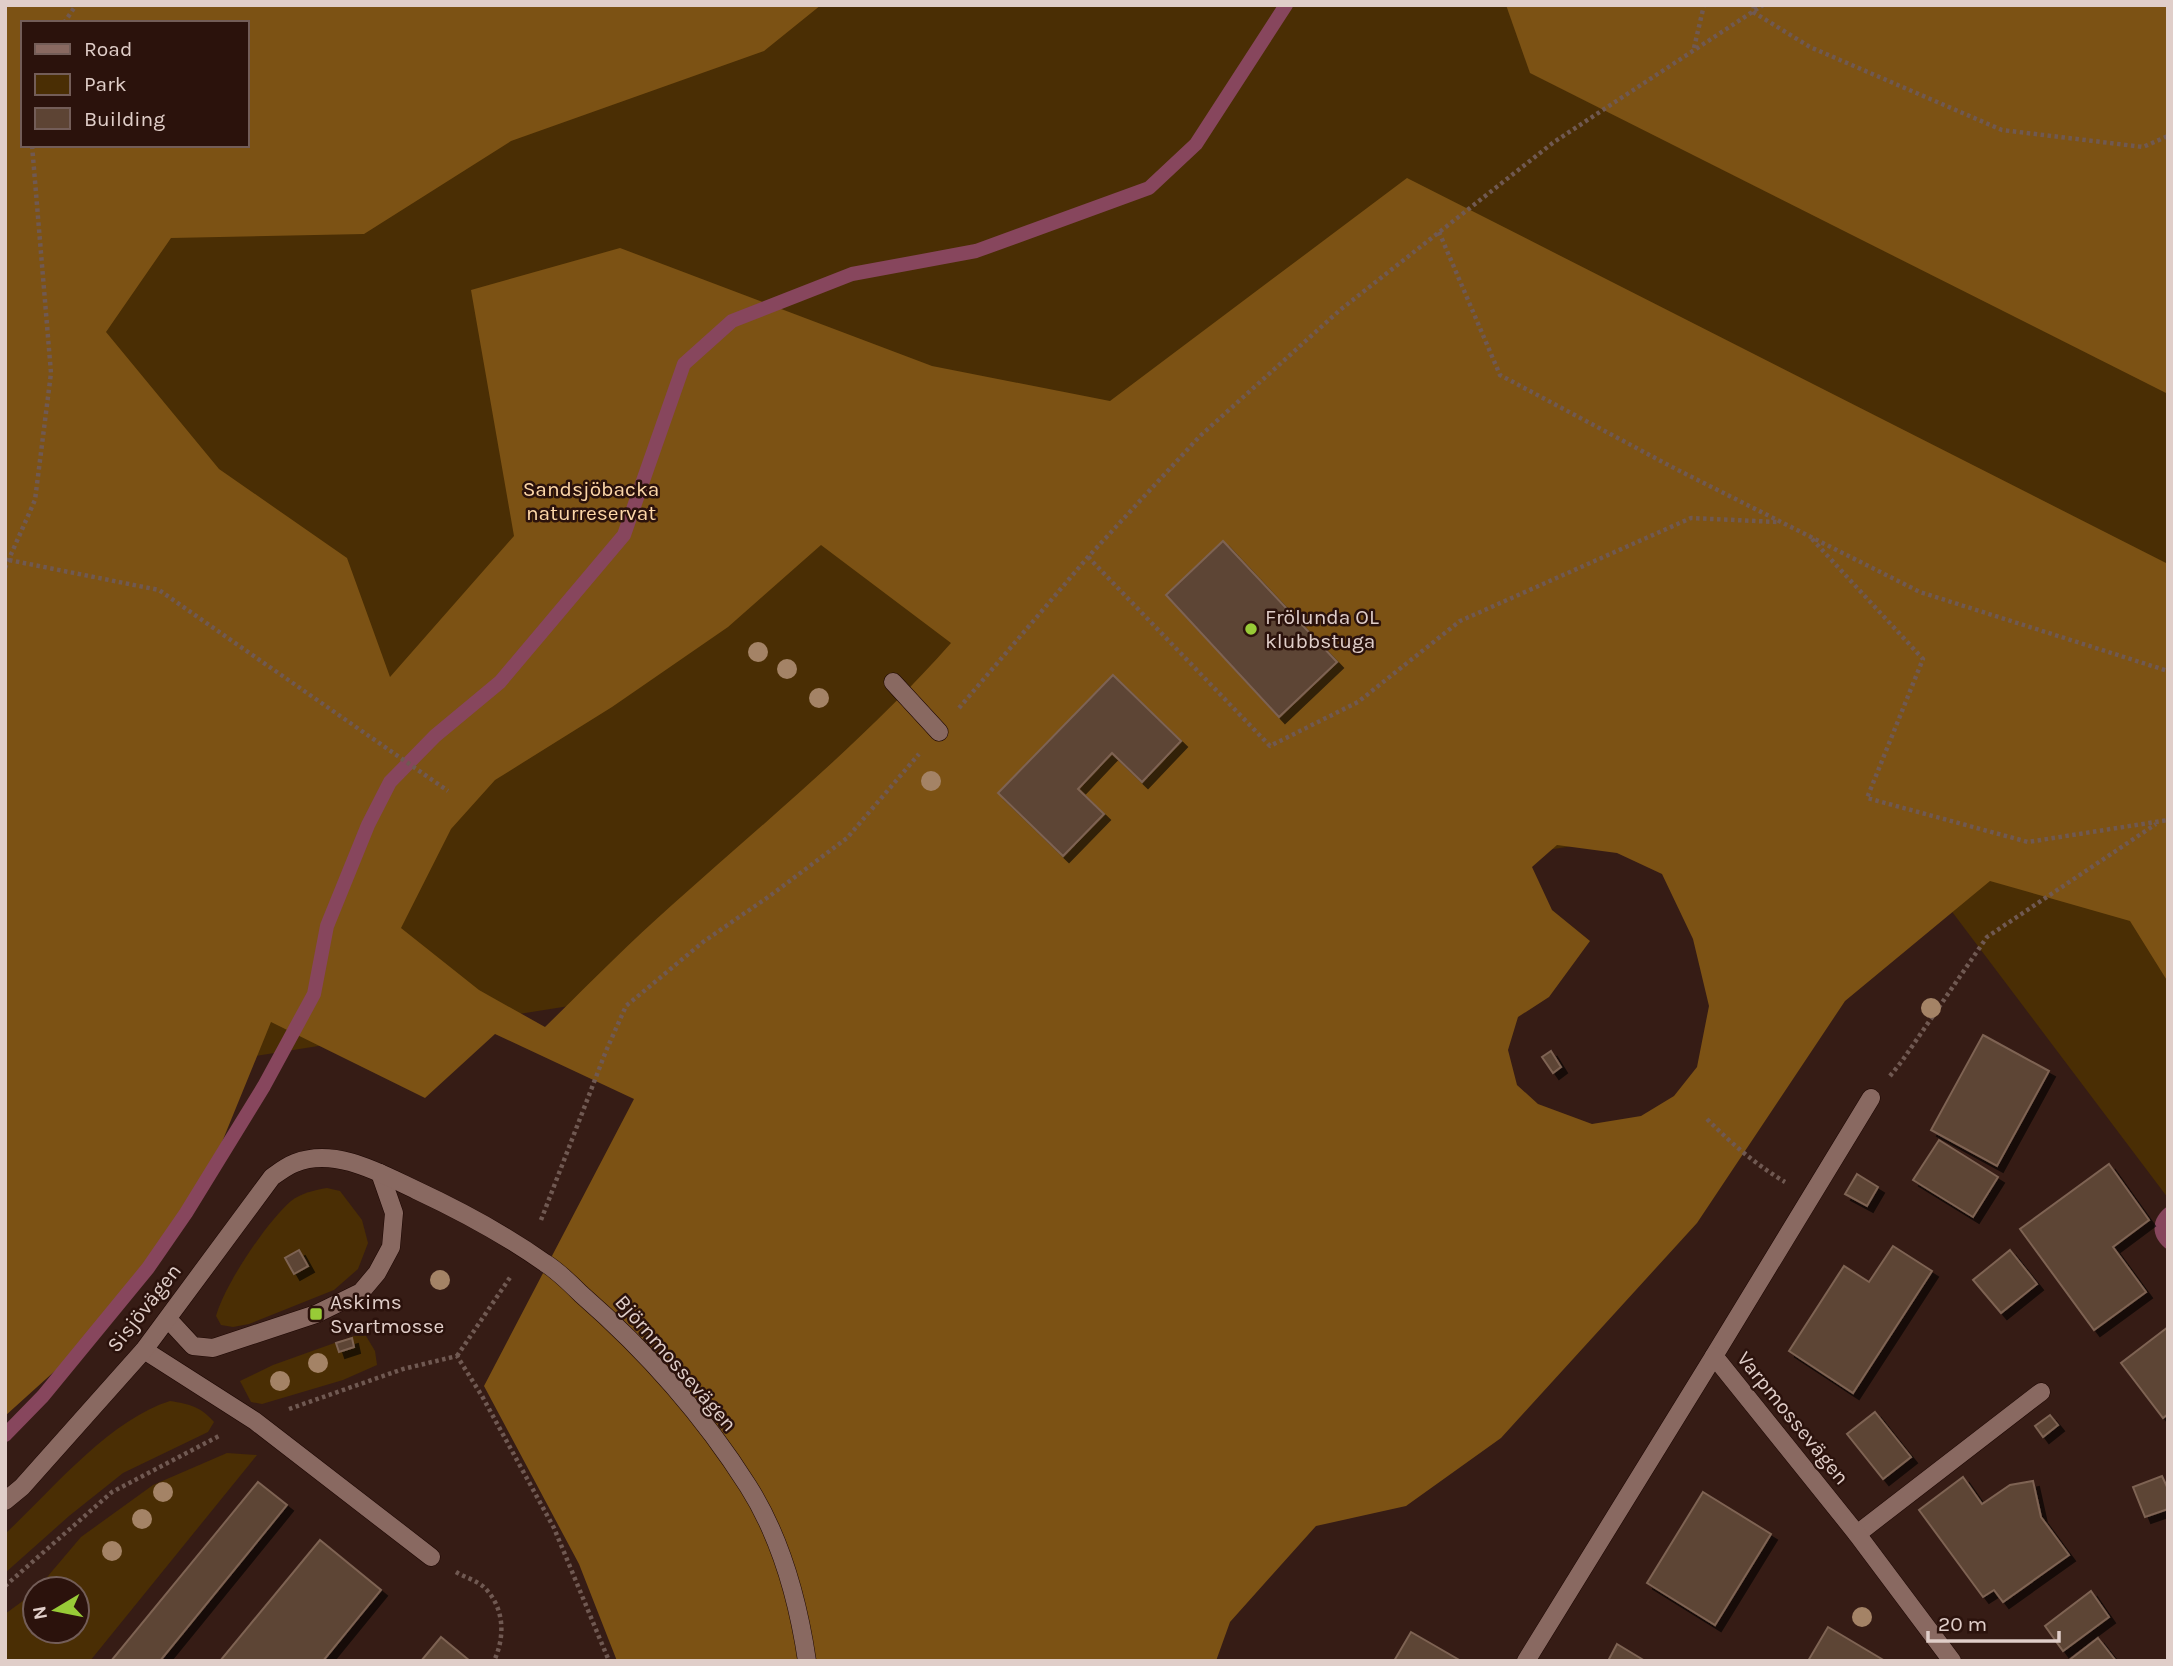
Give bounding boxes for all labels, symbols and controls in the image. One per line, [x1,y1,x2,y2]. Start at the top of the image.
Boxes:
legend [21,21,248,147]
text: Road [84,37,132,61]
text: Park [84,72,127,96]
text: Building [84,107,165,131]
park label: Sandsjöbacka naturreservat [523,477,659,525]
place label: Frölunda OL klubbstuga [1265,605,1379,653]
marker: Frölunda OL klubbstuga [1243,621,1259,637]
street label: Sisjövägen [102,1259,186,1357]
place label: Askims Svartmosse [330,1290,444,1338]
street label: Björnmossevägen [610,1290,742,1436]
marker: Askims Svartmosse [308,1306,324,1322]
street label: Varpmossevägen [1732,1347,1854,1489]
north arrow [21,1575,91,1645]
scale bar [1928,1600,2059,1644]
text: N [28,1604,52,1621]
text: 20 m [1938,1612,1987,1636]

